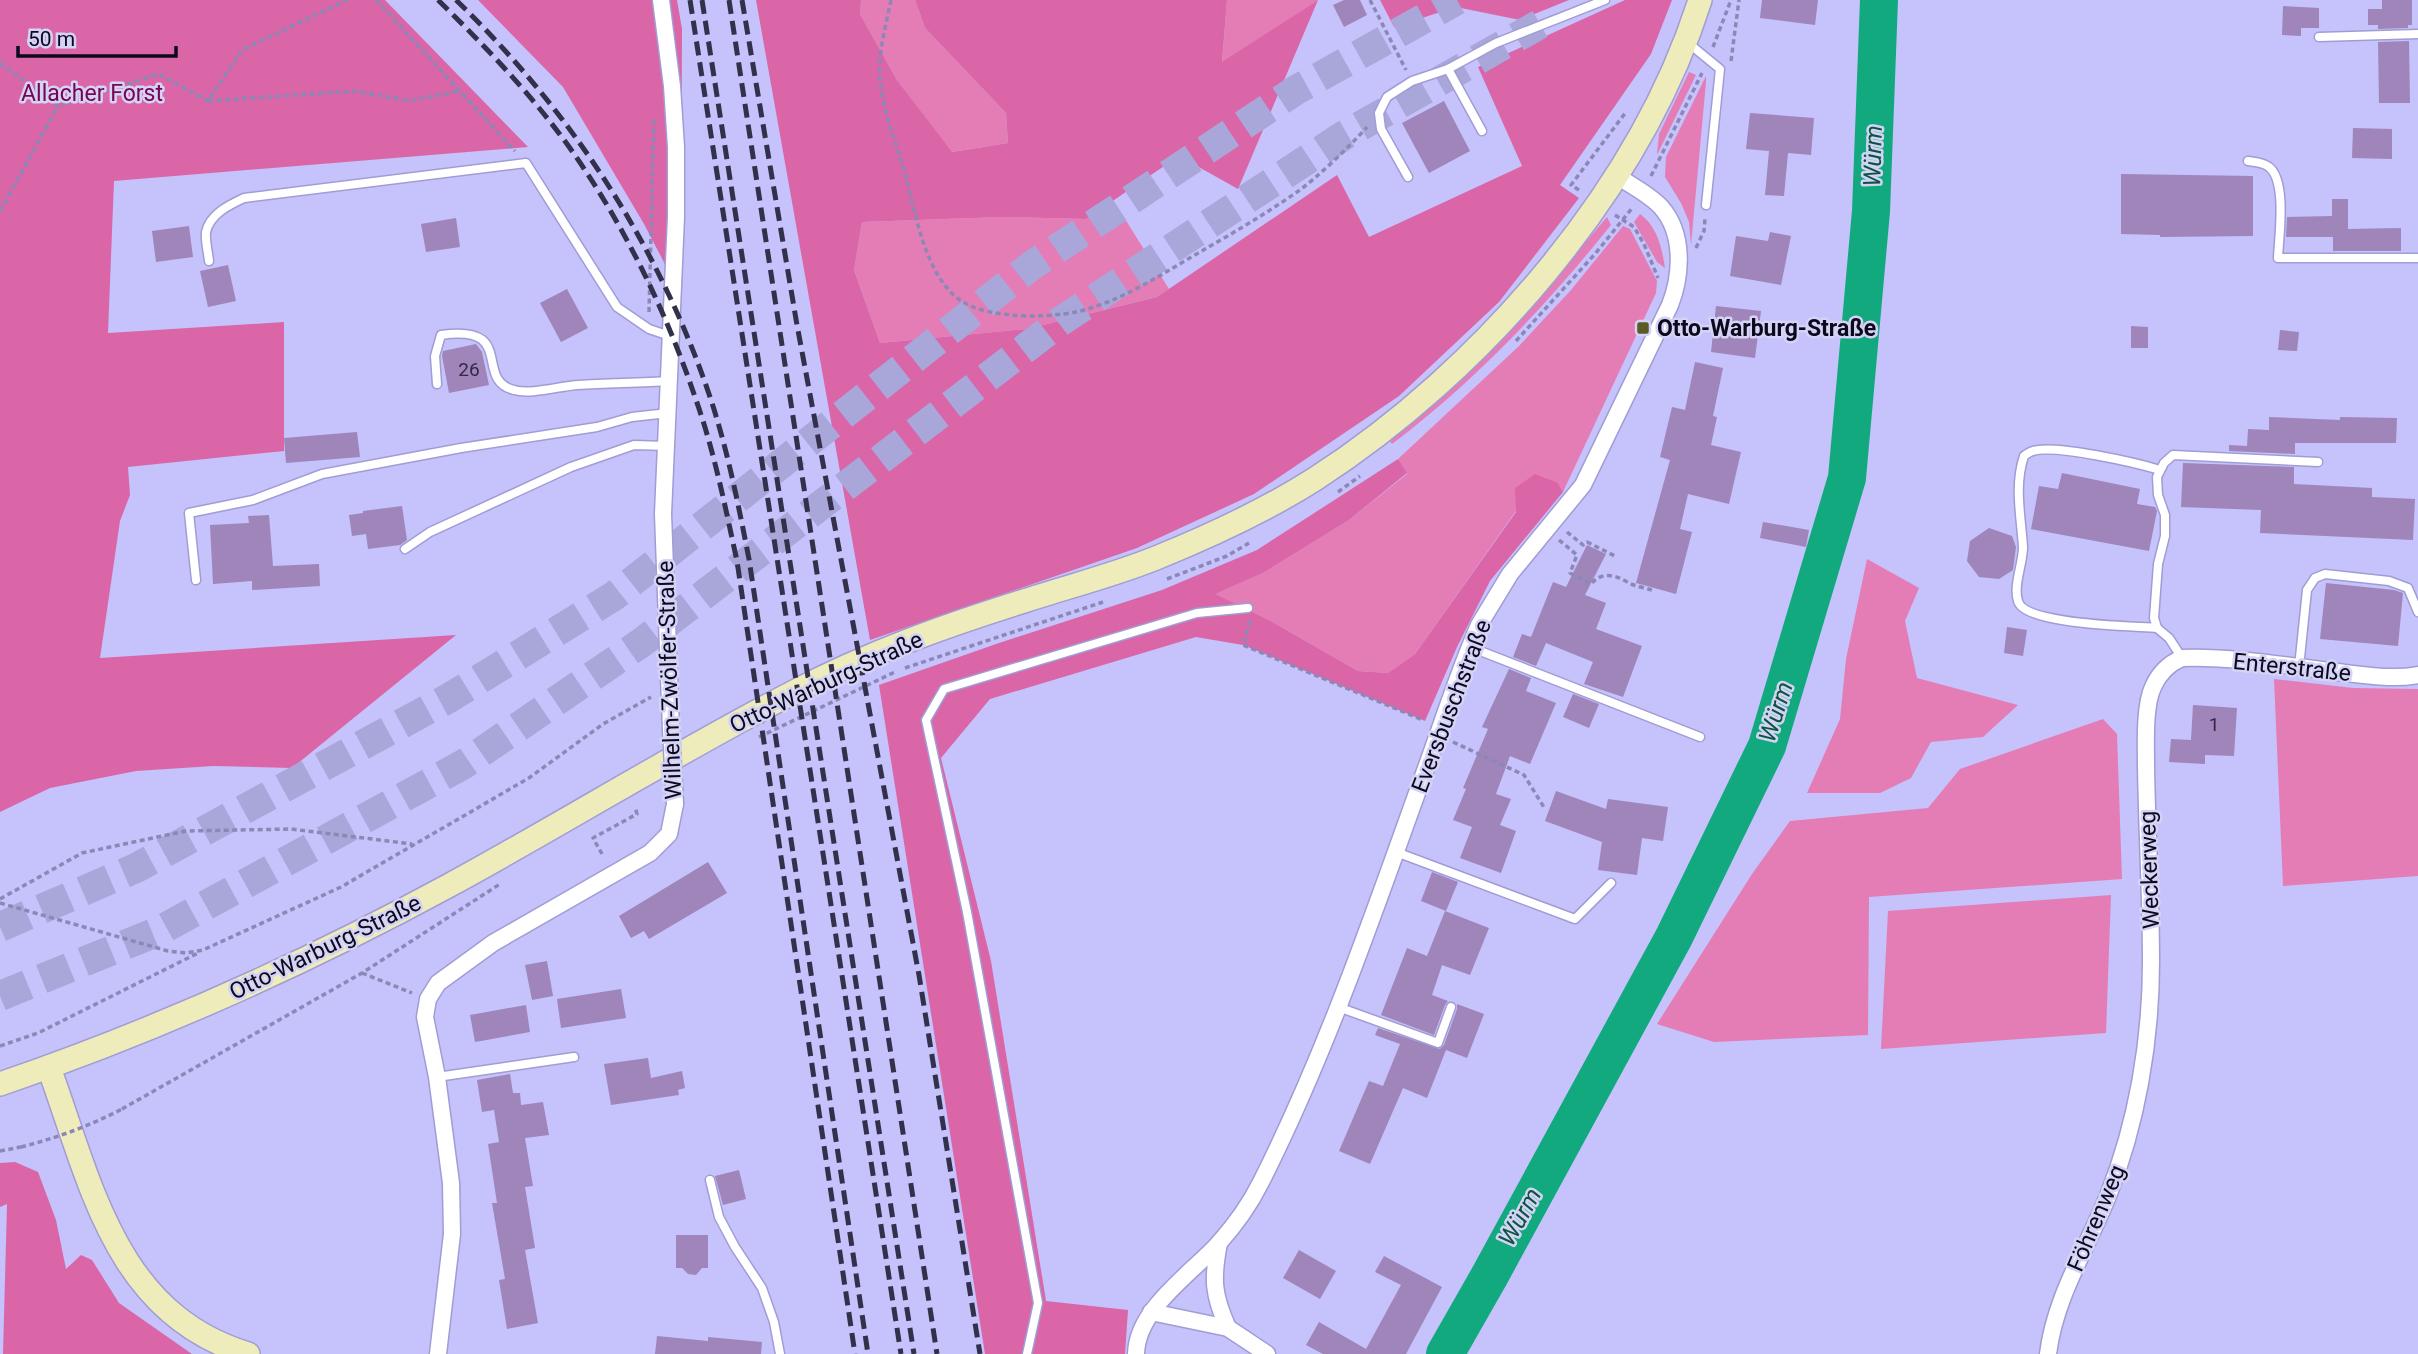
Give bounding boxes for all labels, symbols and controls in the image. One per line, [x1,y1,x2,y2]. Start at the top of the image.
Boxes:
scale bar [18,14,175,58]
text: 50 m [28,27,75,51]
park label: Allacher Forst [21,80,163,107]
water label: Würm [1858,125,1888,187]
place label: Otto-Warburg-Straße [1657,315,1876,342]
marker: Otto-Warburg-Straße [1635,320,1651,336]
house number: 26 [458,358,480,381]
street label: Wilhelm-Zwölfer-Straße [652,560,687,800]
street label: Eversbuschstraße [1406,616,1497,796]
street label: Otto-Warburg-Straße [725,626,927,739]
street label: Enterstraße [2232,648,2352,687]
water label: Würm [1753,678,1799,746]
house number: 1 [2209,713,2219,736]
street label: Weckerweg [2134,810,2165,930]
street label: Otto-Warburg-Straße [225,889,425,1006]
street label: Föhrenweg [2062,1161,2131,1276]
water label: Würm [1493,1183,1547,1251]

